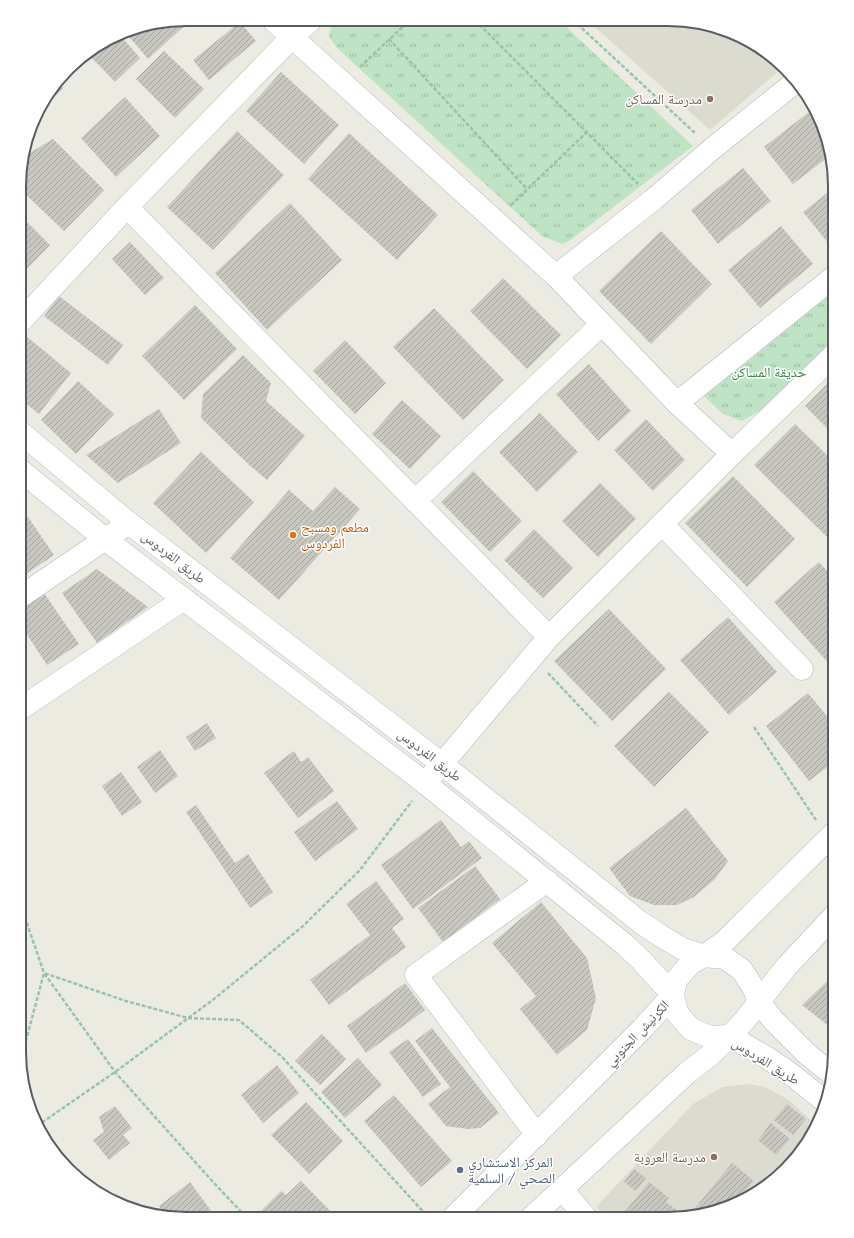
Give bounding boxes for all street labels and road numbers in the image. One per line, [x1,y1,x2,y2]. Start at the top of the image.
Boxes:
street label: طريق الفردوس [138,526,210,588]
street label: طريق الفردوس [394,724,466,786]
street label: الكرنيش الجنوبي [601,996,675,1072]
street label: طريق الفردوس [728,1033,803,1090]

